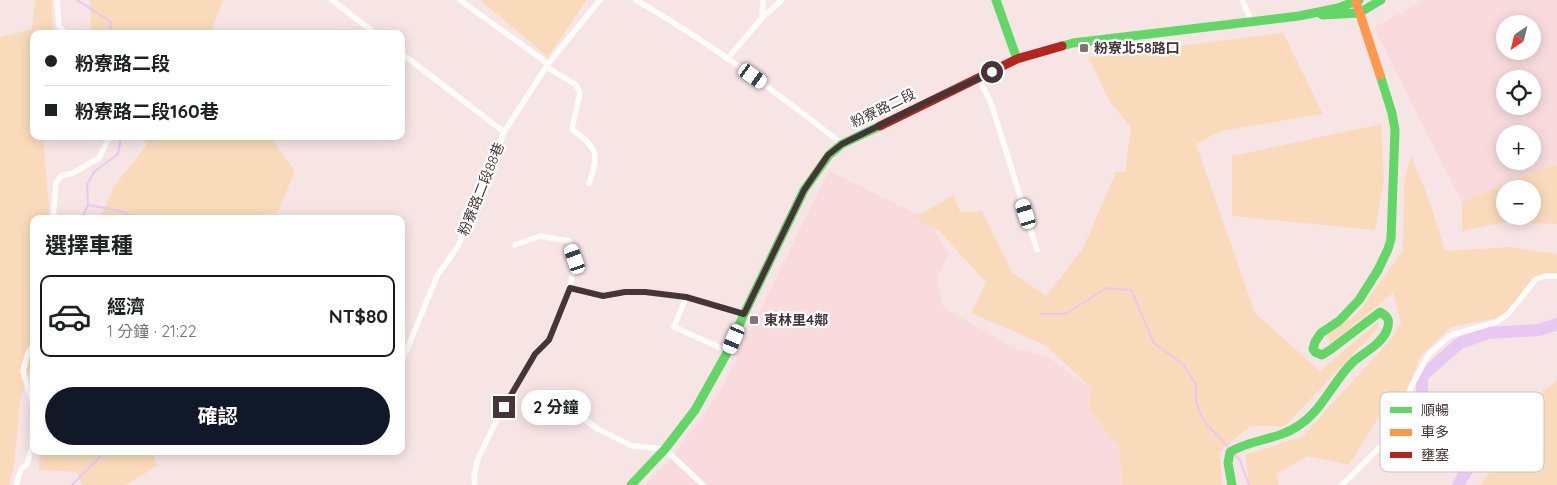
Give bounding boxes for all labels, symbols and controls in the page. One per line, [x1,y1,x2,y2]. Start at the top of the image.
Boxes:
north arrow [1496,15,1541,60]
map controls [1496,15,1541,225]
place label: 粉寮北58路口 [1094,39,1180,57]
marker: 粉寮北58路口 [1078,42,1090,54]
text: 粉寮路二段 [75,51,170,75]
car [736,61,769,91]
route start [981,61,1003,83]
button: locate [1496,70,1541,115]
street label: 粉寮路二段 [848,85,918,131]
text: 粉寮路二段160巷 [75,99,219,123]
button: + [1496,125,1541,170]
street label: 粉寮路二段88巷 [454,140,508,238]
button: − [1496,180,1541,225]
car [1014,197,1037,231]
text: 選擇車種 [45,231,133,259]
car [563,242,586,276]
icon: car [47,294,92,339]
text: 經濟 [107,294,145,318]
text: NT$80 [329,304,388,328]
place label: 東林里4鄰 [764,311,828,329]
marker: 東林里4鄰 [748,314,760,326]
text: 1 分鐘 · 21:22 [107,321,197,341]
car [721,322,746,356]
button: 確認 [45,387,390,445]
callout: 2 分鐘 [522,390,592,424]
legend [1380,392,1544,472]
route end [493,396,515,418]
text: 2 分鐘 [533,397,579,417]
text: 順暢 [1421,401,1449,419]
text: 車多 [1421,423,1449,441]
text: 壅塞 [1421,446,1449,464]

